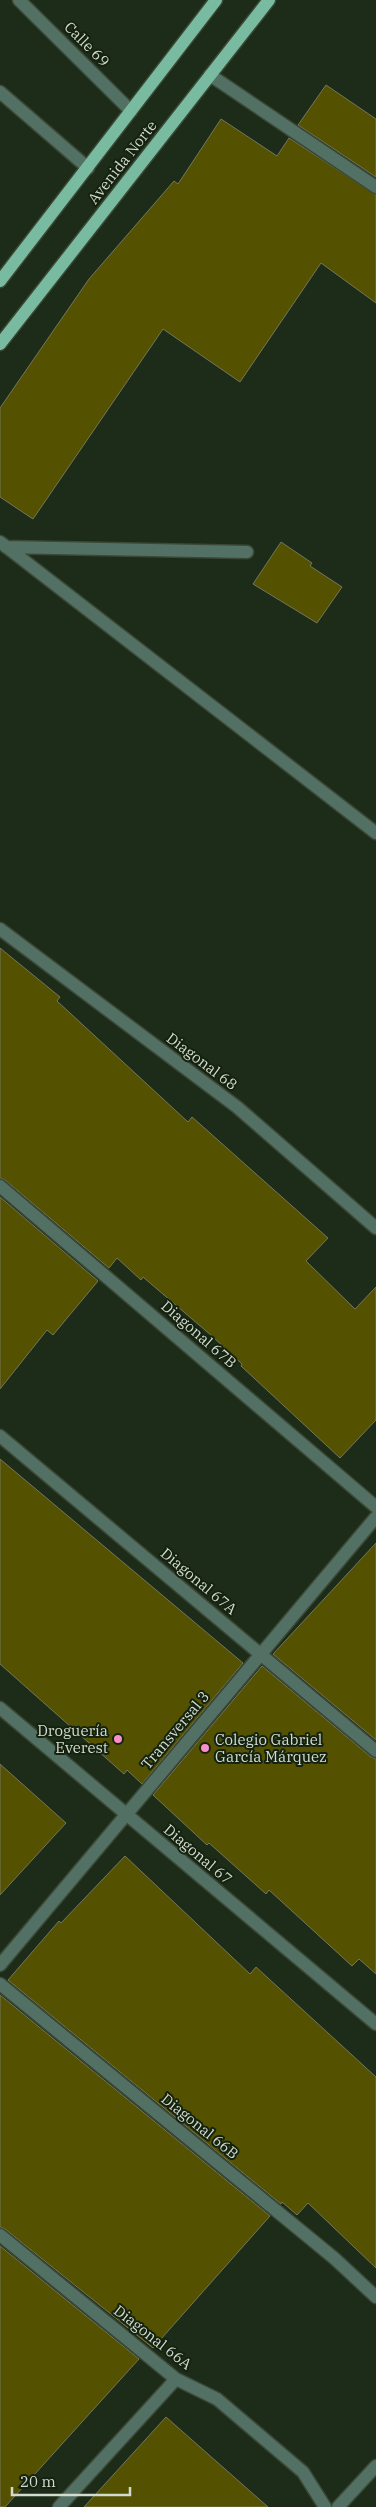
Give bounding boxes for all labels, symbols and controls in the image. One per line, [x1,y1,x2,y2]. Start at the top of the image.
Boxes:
street label: Calle 69 [60,17,114,71]
street label: Avenida Norte [83,116,161,208]
street label: Diagonal 68 [163,1028,241,1094]
street label: Diagonal 67B [157,1296,241,1372]
street label: Diagonal 67A [157,1544,242,1619]
street label: Transversal 3 [137,1687,213,1773]
place label: Droguería Everest [37,1721,108,1757]
place label: Colegio Gabriel García Márquez [215,1730,327,1766]
marker: Droguería Everest [112,1733,124,1745]
marker: Colegio Gabriel García Márquez [199,1742,211,1754]
street label: Diagonal 67 [160,1820,236,1888]
street label: Diagonal 66B [158,2089,242,2163]
street label: Diagonal 66A [110,2301,196,2374]
scale bar [12,2464,130,2496]
text: 20 m [20,2472,56,2491]

